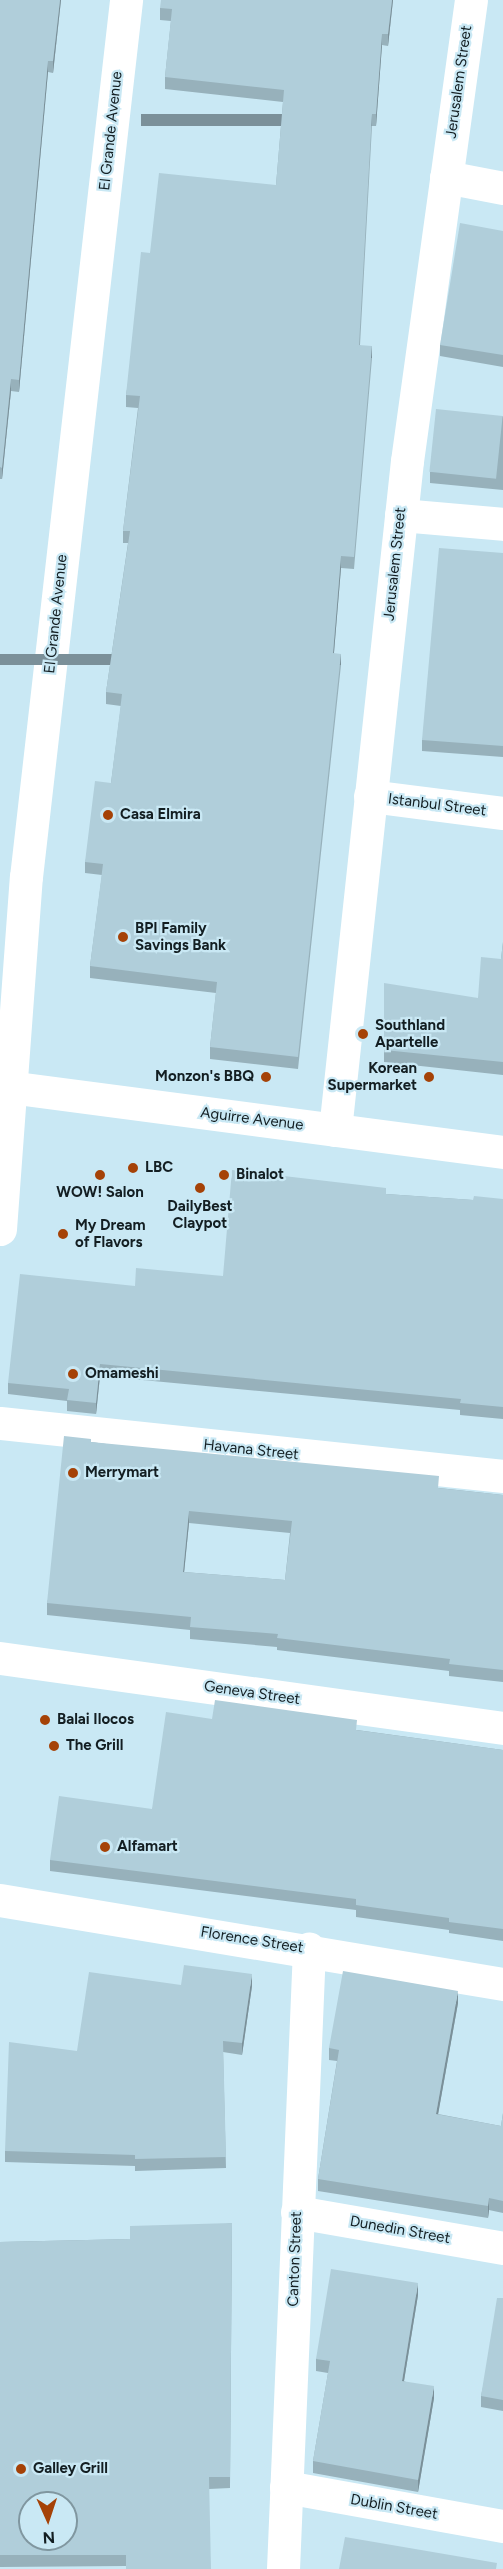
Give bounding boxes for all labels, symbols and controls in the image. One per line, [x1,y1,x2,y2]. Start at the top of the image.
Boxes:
street label: Jerusalem Street [442,24,476,140]
street label: El Grande Avenue [96,70,126,192]
street label: Jerusalem Street [380,506,410,622]
street label: El Grande Avenue [41,553,71,675]
street label: Istanbul Street [387,790,487,820]
place label: Casa Elmira [120,806,201,824]
marker: Casa Elmira [101,808,115,822]
place label: BPI Family Savings Bank [135,919,226,954]
marker: BPI Family Savings Bank [116,930,130,944]
place label: Southland Apartelle [375,1016,445,1051]
marker: Southland Apartelle [356,1027,370,1041]
place label: Korean Supermarket [328,1059,417,1094]
place label: Monzon's BBQ [155,1068,254,1086]
marker: Monzon's BBQ [259,1070,273,1084]
marker: Korean Supermarket [422,1070,436,1084]
street label: Aguirre Avenue [200,1104,304,1134]
place label: LBC [145,1159,173,1177]
marker: LBC [126,1161,140,1175]
place label: Binalot [236,1166,284,1184]
marker: WOW! Salon [93,1168,107,1182]
marker: Binalot [217,1168,231,1182]
marker: DailyBest Claypot [193,1181,207,1195]
place label: WOW! Salon [56,1184,144,1202]
place label: DailyBest Claypot [167,1197,233,1232]
place label: My Dream of Flavors [75,1216,146,1251]
marker: My Dream of Flavors [56,1227,70,1241]
place label: Omameshi [85,1365,159,1383]
marker: Omameshi [66,1367,80,1381]
street label: Havana Street [202,1436,300,1464]
place label: Merrymart [85,1464,159,1482]
marker: Merrymart [66,1466,80,1480]
street label: Geneva Street [203,1677,301,1709]
place label: Balai Ilocos [57,1711,134,1729]
marker: Balai Ilocos [38,1713,52,1727]
place label: The Grill [66,1737,123,1755]
marker: The Grill [47,1739,61,1753]
place label: Alfamart [117,1838,178,1856]
marker: Alfamart [98,1840,112,1854]
street label: Florence Street [199,1923,305,1957]
street label: Canton Street [284,2211,306,2307]
street label: Dunedin Street [348,2212,452,2248]
place label: Galley Grill [33,2460,108,2478]
marker: Galley Grill [14,2462,28,2476]
street label: Dublin Street [349,2490,439,2524]
north arrow [18,2491,78,2551]
text: N [42,2528,56,2547]

